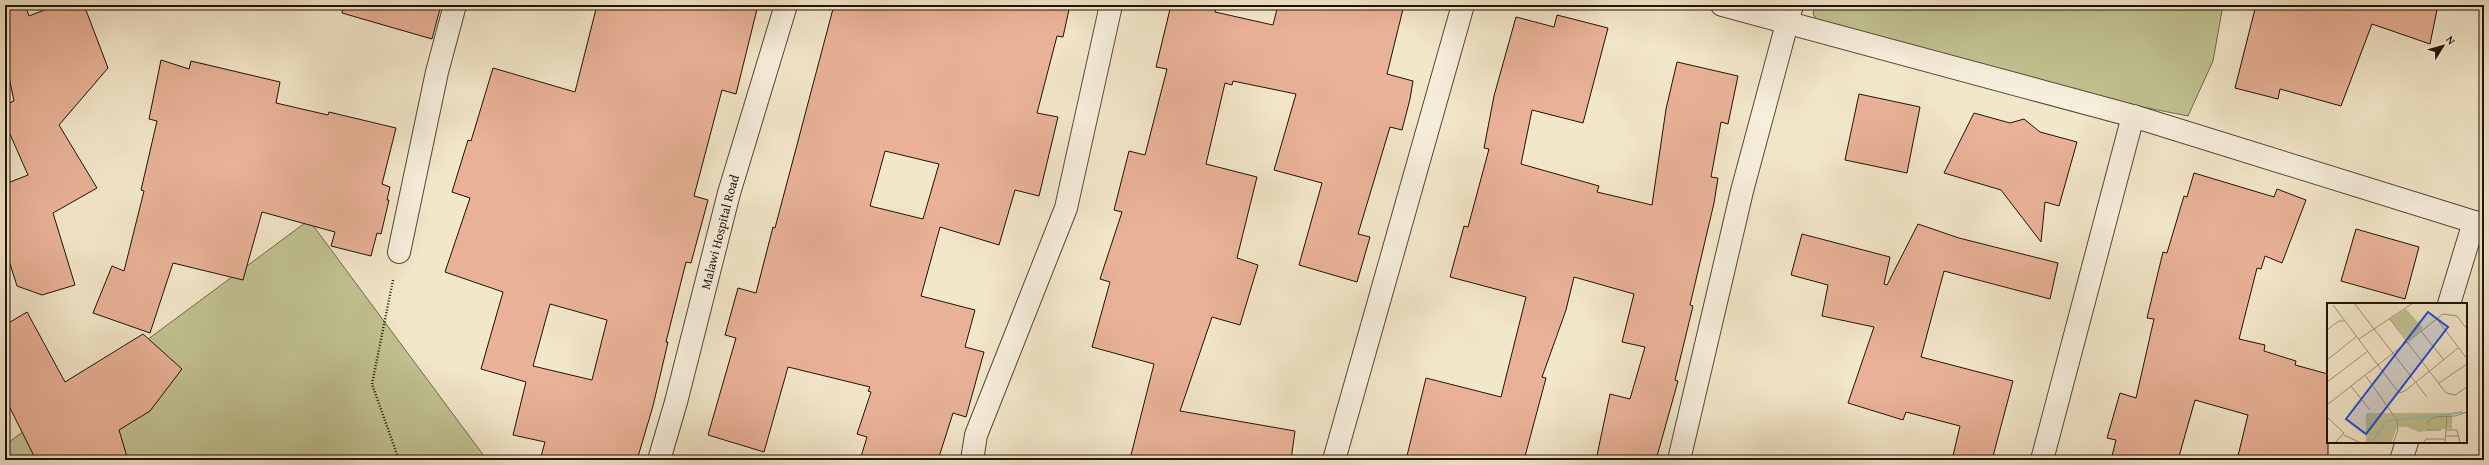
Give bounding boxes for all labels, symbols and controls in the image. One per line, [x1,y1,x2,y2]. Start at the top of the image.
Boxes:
north arrow [2423,26,2463,66]
text: N [2442,32,2460,48]
street label: Malawi Hospital Road [695,172,744,291]
inset map [2327,303,2467,443]

